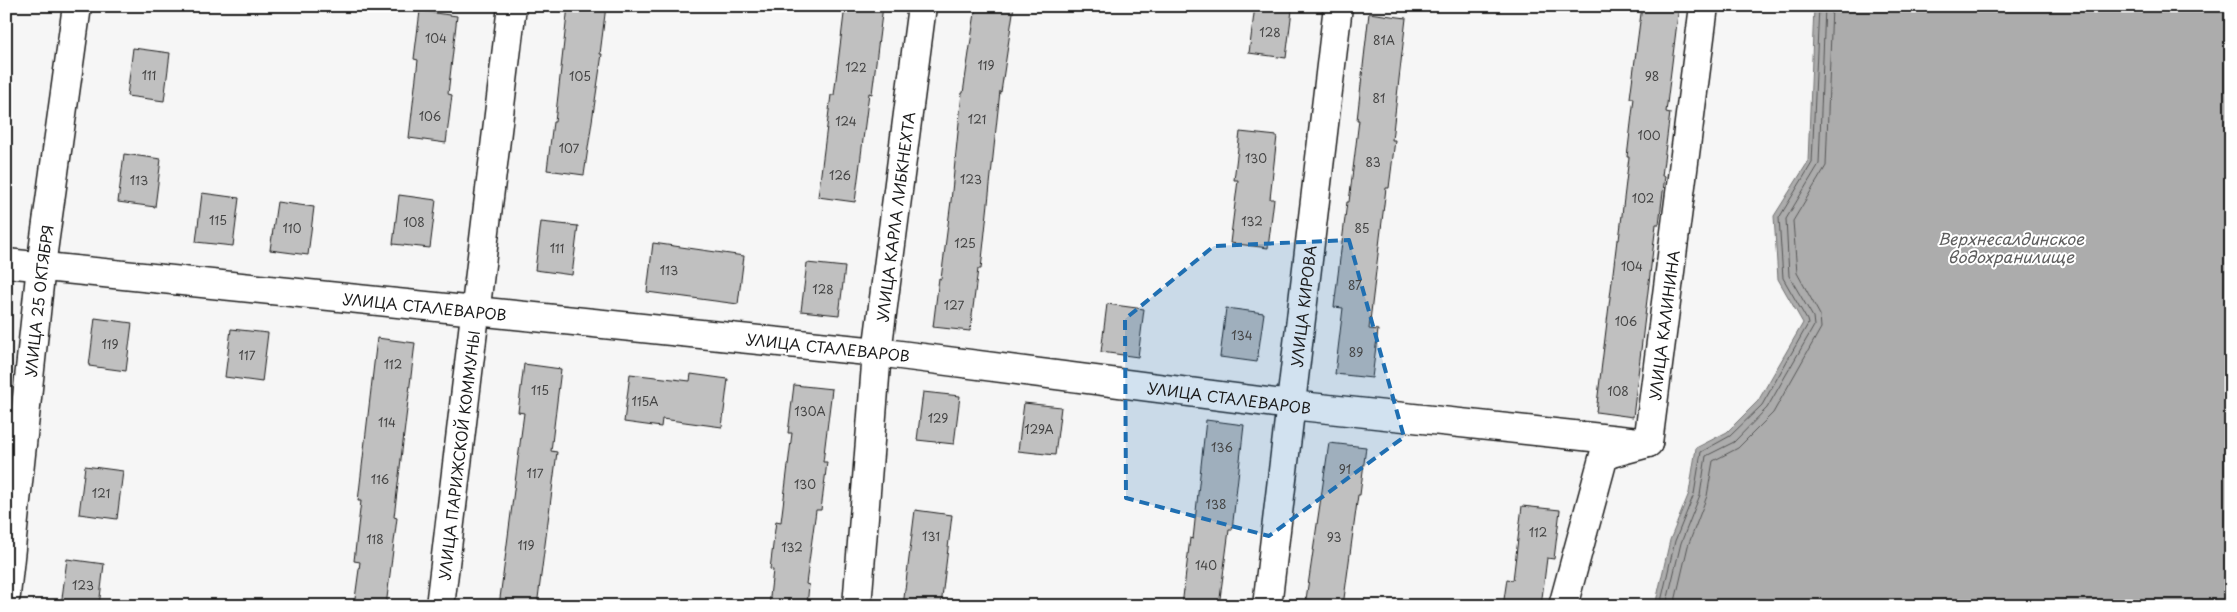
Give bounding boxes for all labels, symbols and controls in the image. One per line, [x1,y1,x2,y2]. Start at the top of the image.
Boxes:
house number: 128 [1259,23,1281,41]
house number: 104 [425,29,447,47]
house number: 81А [1373,31,1395,49]
house number: 119 [977,56,995,74]
house number: 122 [845,58,867,76]
house number: 111 [142,66,156,84]
house number: 105 [569,67,591,85]
house number: 98 [1645,67,1659,85]
house number: 81 [1373,89,1385,107]
house number: 106 [419,107,441,125]
street label: УЛИЦА КАРЛА ЛИБКНЕХТА [870,110,920,323]
house number: 121 [968,110,986,128]
house number: 124 [835,112,857,130]
house number: 100 [1638,126,1661,144]
house number: 107 [559,139,580,157]
house number: 130 [1245,149,1267,167]
house number: 83 [1365,153,1381,171]
house number: 126 [829,166,851,184]
house number: 123 [960,170,982,188]
house number: 113 [130,171,148,189]
house number: 102 [1632,189,1654,207]
house number: 115 [209,211,227,229]
house number: 132 [1241,212,1263,230]
house number: 108 [403,213,425,231]
house number: 110 [283,219,302,237]
house number: 85 [1355,219,1369,237]
street label: УЛИЦА 25 ОКТЯБРЯ [18,223,58,378]
water label: Верхнесалдинское водохранилище [1938,226,2085,268]
house number: 125 [954,234,976,252]
house number: 111 [550,239,564,257]
street label: УЛИЦА КИРОВА [1284,244,1321,368]
street label: УЛИЦА КАЛИНИНА [1642,249,1684,401]
house number: 104 [1621,257,1643,275]
house number: 113 [660,261,678,279]
house number: 87 [1348,276,1362,294]
house number: 128 [812,280,834,298]
street label: УЛИЦА СТАЛЕВАРОВ [342,286,508,326]
house number: 127 [944,296,964,314]
house number: 106 [1615,312,1637,330]
house number: 134 [1231,326,1253,344]
street label: УЛИЦА СТАЛЕВАРОВ [745,327,911,367]
street label: УЛИЦА ПАРИЖСКОЙ КОММУНЫ [432,329,484,581]
house number: 119 [101,335,119,353]
house number: 89 [1349,343,1363,361]
house number: 117 [239,346,256,364]
house number: 112 [384,355,402,373]
street label: УЛИЦА СТАЛЕВАРОВ [1146,375,1312,419]
house number: 115 [531,381,549,399]
house number: 108 [1607,382,1629,400]
house number: 115А [632,392,658,410]
house number: 130А [794,402,826,420]
house number: 129 [928,409,948,427]
house number: 114 [378,413,396,431]
house number: 129А [1024,420,1054,438]
house number: 136 [1211,438,1233,456]
house number: 91 [1339,460,1351,478]
house number: 117 [527,464,544,482]
house number: 116 [371,470,389,488]
house number: 130 [794,475,816,493]
house number: 121 [92,484,110,502]
house number: 138 [1206,495,1226,513]
house number: 112 [1529,523,1547,541]
house number: 131 [922,527,940,545]
house number: 93 [1327,528,1341,546]
house number: 118 [366,530,384,548]
house number: 119 [517,536,535,554]
house number: 132 [781,538,803,556]
house number: 140 [1195,556,1217,574]
house number: 123 [72,576,94,594]

